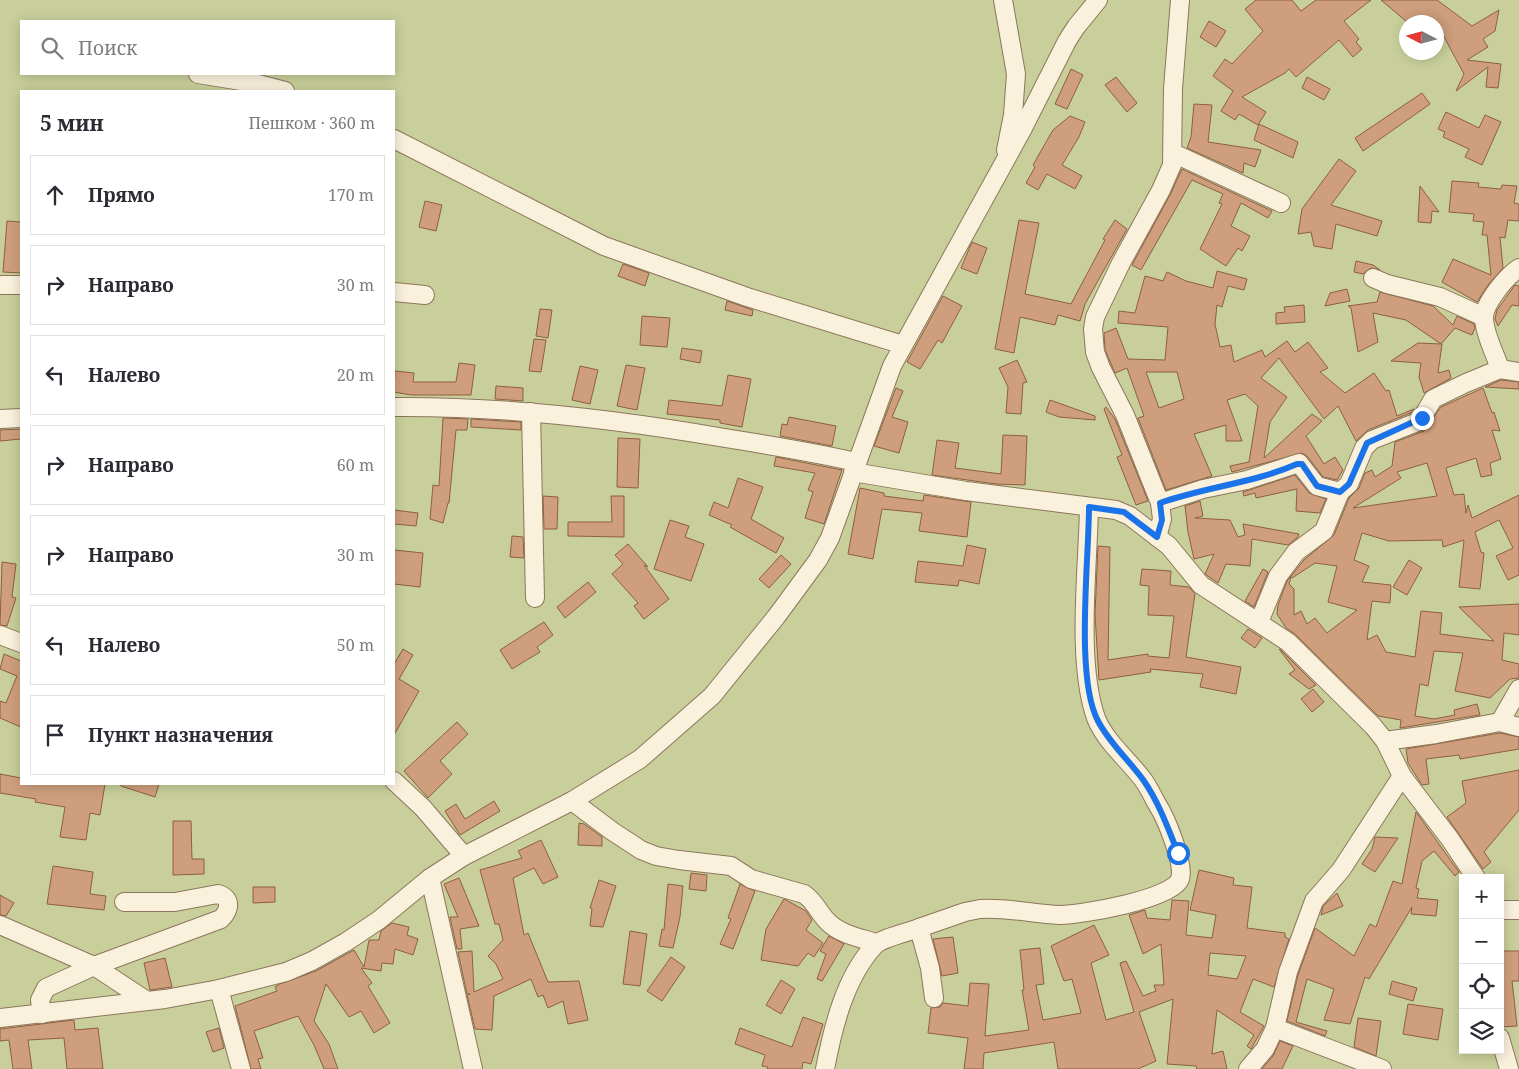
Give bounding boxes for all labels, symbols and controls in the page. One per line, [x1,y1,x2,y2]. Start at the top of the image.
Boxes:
north arrow [1399,15,1444,60]
search box [20,20,395,75]
icon: search [38,34,66,62]
text: Поиск [78,35,137,61]
text: 5 мин [40,109,104,137]
text: Пешком · 360 m [248,112,375,134]
icon: ahead [41,181,69,209]
text: Прямо [88,182,155,208]
text: 170 m [328,184,374,206]
icon: right [41,271,69,299]
text: Направо [88,272,174,298]
text: 30 m [337,274,374,296]
icon: left [41,361,69,389]
text: Налево [88,362,160,388]
text: 20 m [337,364,374,386]
route end [1411,407,1434,430]
icon: right [41,451,69,479]
text: Направо [88,452,174,478]
text: 60 m [337,454,374,476]
icon: right [41,541,69,569]
text: Направо [88,542,174,568]
text: 30 m [337,544,374,566]
icon: left [41,631,69,659]
text: Налево [88,632,160,658]
text: 50 m [337,634,374,656]
icon: arrive [41,721,69,749]
text: Пункт назначения [88,722,273,748]
route start [1167,842,1190,865]
map controls [1459,874,1504,1054]
button: + [1459,874,1504,919]
button: − [1459,919,1504,964]
button: locate [1459,964,1504,1009]
button: layers [1459,1009,1504,1054]

